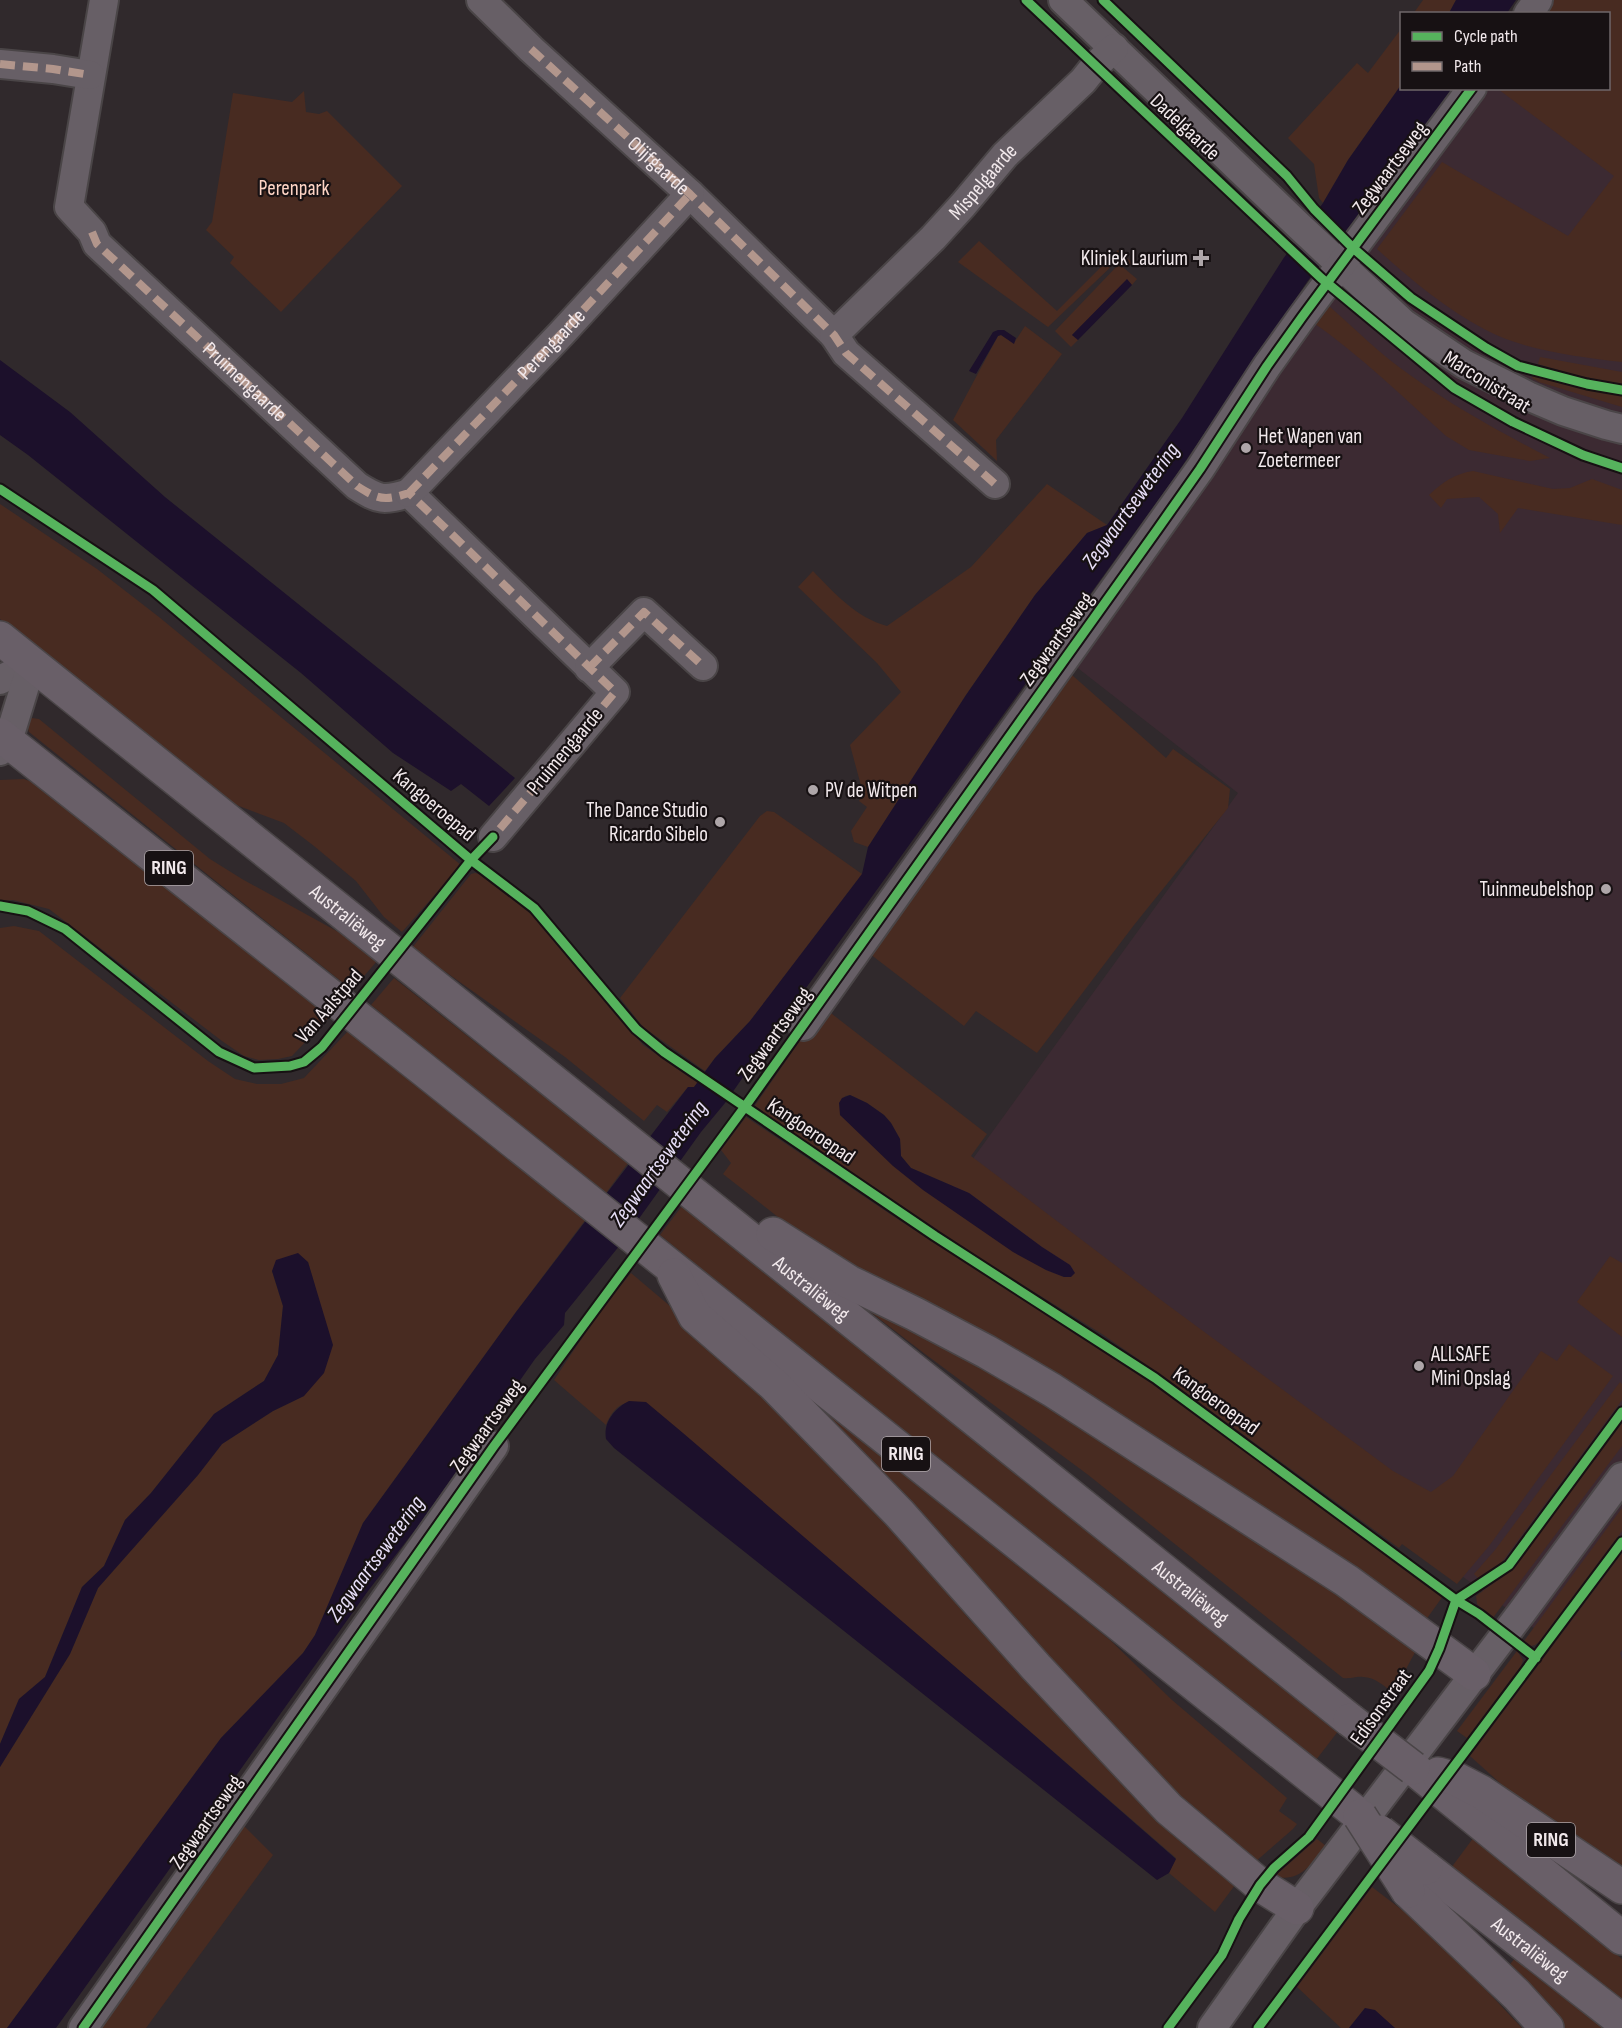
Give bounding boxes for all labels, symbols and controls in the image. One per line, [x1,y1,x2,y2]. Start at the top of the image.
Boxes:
legend [1400,12,1610,90]
text: Cycle path [1454,26,1518,47]
text: Path [1454,56,1482,77]
street label: Dadelgaarde [1145,88,1225,166]
street label: Zegwaartseweg [1347,117,1433,219]
street label: Olijfgaarde [623,131,695,200]
street label: Mispelgaarde [943,138,1022,225]
park label: Perenpark [258,176,330,201]
place label: Kliniek Laurium [1081,246,1188,271]
marker: Kliniek Laurium [1192,249,1210,267]
street label: Perengaarde [512,304,590,384]
street label: Pruimengaarde [198,337,292,427]
street label: Marconistraat [1439,345,1535,419]
place label: Het Wapen van Zoetermeer [1258,424,1362,473]
water label: Zegwaartsewetering [1076,438,1186,575]
marker: Het Wapen van Zoetermeer [1239,441,1253,455]
street label: Zegwaartseweg [1015,587,1099,691]
street label: Pruimengaarde [521,702,609,800]
street label: Kangoeroepad [388,763,480,847]
place label: PV de Witpen [825,778,917,803]
marker: PV de Witpen [806,783,820,797]
place label: The Dance Studio Ricardo Sibelo [586,798,708,847]
marker: The Dance Studio Ricardo Sibelo [713,815,727,829]
road number: RING [145,851,193,885]
place label: Tuinmeubelshop [1480,877,1594,902]
street label: Australiëweg [304,878,391,955]
marker: Tuinmeubelshop [1599,882,1613,896]
street label: Van Aalstpad [290,964,368,1048]
street label: Zegwaartseweg [733,982,817,1086]
street label: Kangoeroepad [762,1093,860,1169]
water label: Zegwaartsewetering [604,1096,714,1233]
street label: Australiëweg [768,1250,855,1327]
place label: ALLSAFE Mini Opslag [1430,1342,1511,1391]
marker: ALLSAFE Mini Opslag [1412,1359,1426,1373]
street label: Kangoeroepad [1168,1361,1264,1441]
street label: Zegwaartseweg [445,1374,529,1478]
road number: RING [882,1437,930,1471]
water label: Zegwaartsewetering [321,1491,431,1628]
street label: Australiëweg [1147,1554,1234,1630]
street label: Edisonstraat [1345,1664,1417,1750]
street label: Zegwaartseweg [164,1770,248,1874]
road number: RING [1527,1823,1575,1857]
street label: Australiëweg [1486,1911,1574,1987]

